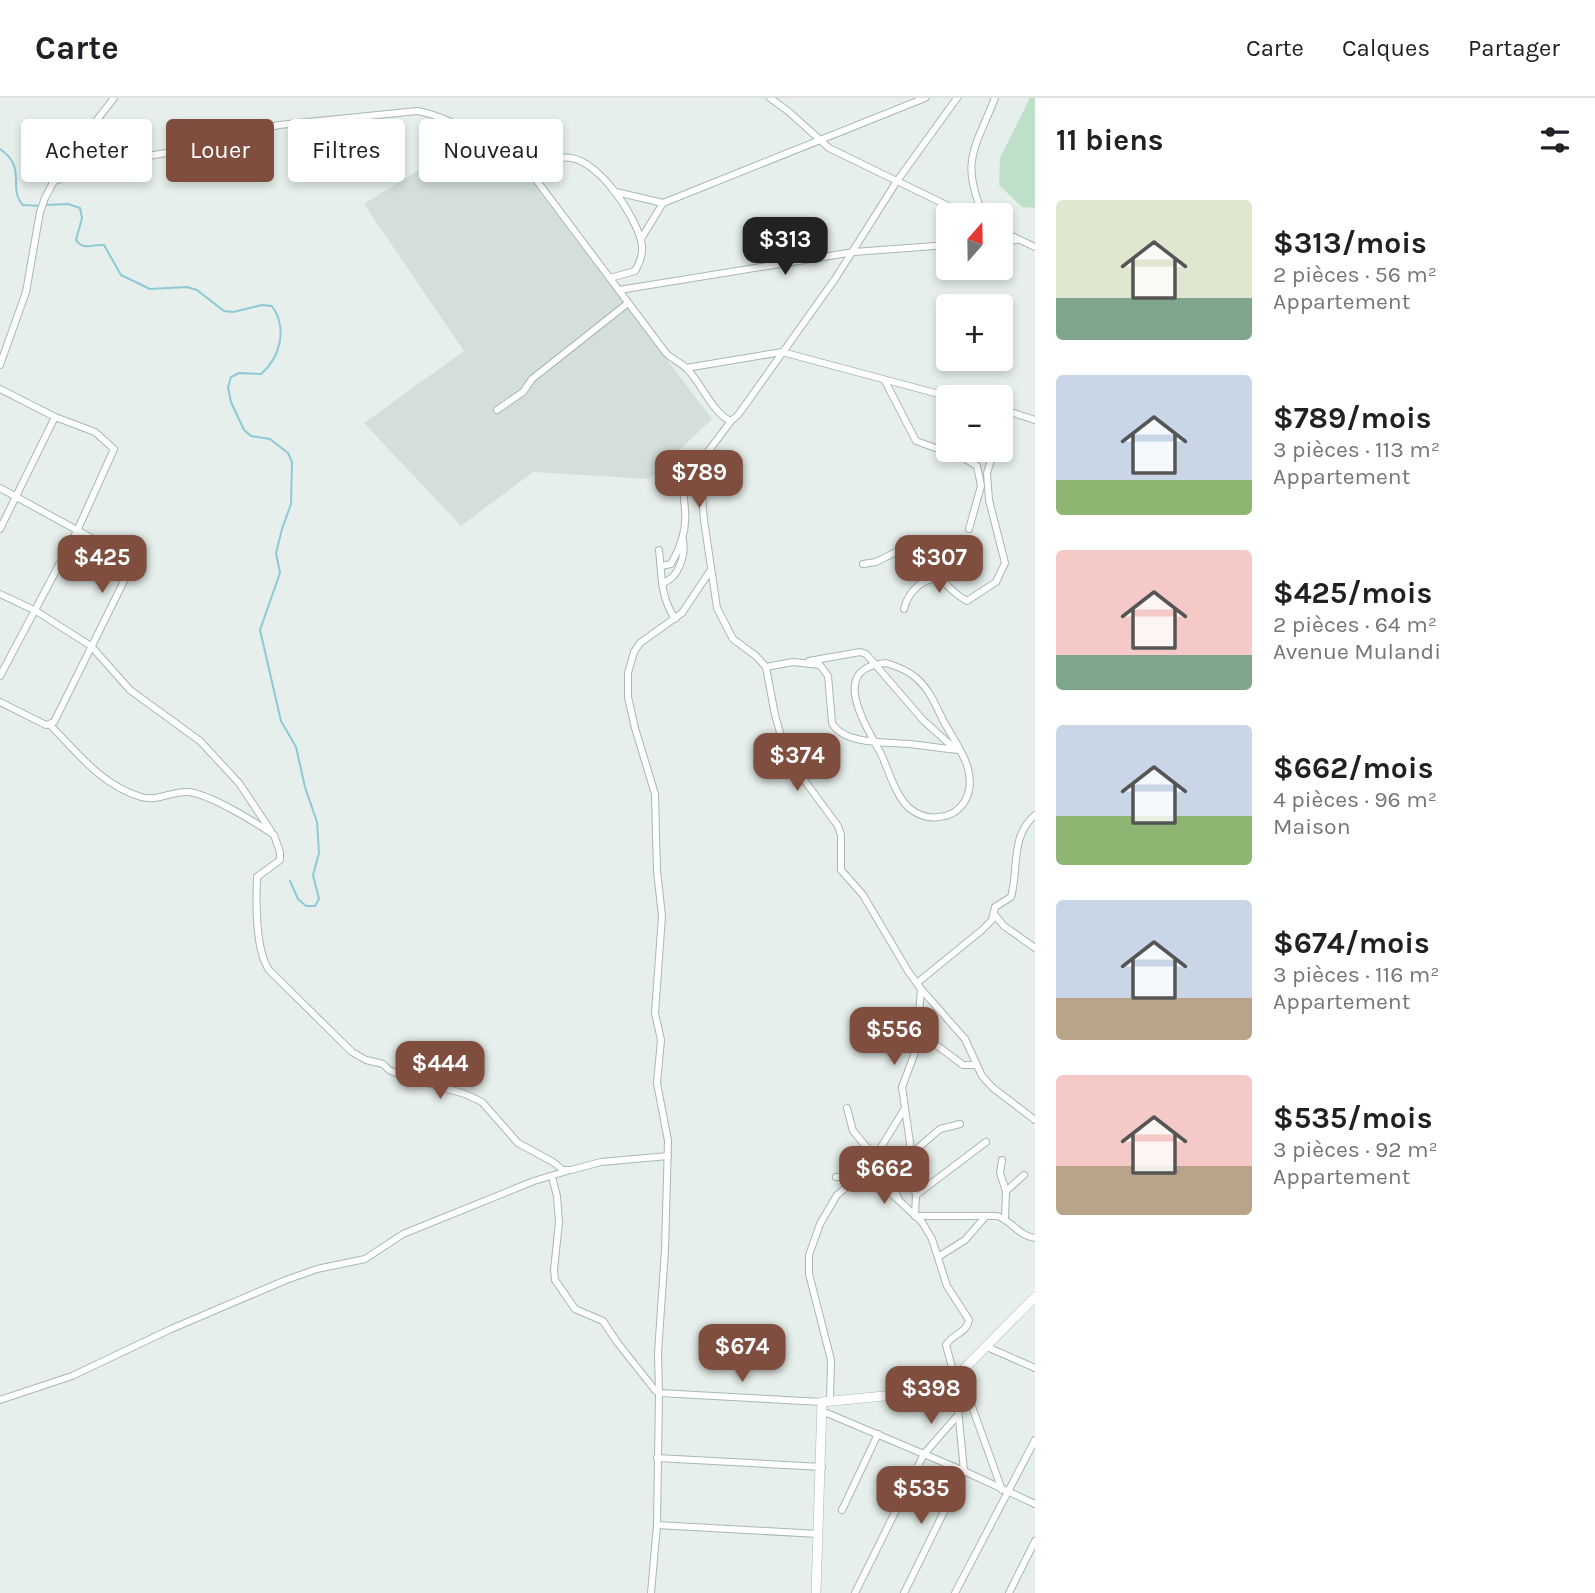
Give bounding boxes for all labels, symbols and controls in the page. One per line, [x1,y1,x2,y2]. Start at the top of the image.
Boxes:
text: Carte [35,29,119,67]
text: Carte [1246,34,1304,62]
text: Calques [1342,34,1430,62]
text: Partager [1468,34,1560,62]
chip: Acheter [21,119,152,182]
chip: Louer [166,119,274,182]
chip: Filtres [288,119,405,182]
chip: Nouveau [419,119,563,182]
icon: filters [1536,121,1574,159]
text: 11 biens [1056,122,1164,158]
north arrow [936,203,1013,280]
map controls [936,203,1013,462]
pin: $313 [744,218,826,277]
text: $313/mois [1273,225,1427,261]
text: $313 [759,226,811,253]
icon: home [1112,228,1196,312]
text: 2 pièces · 56 m² [1273,261,1437,288]
text: Appartement [1273,288,1410,315]
button: + [936,294,1013,371]
button: − [936,385,1013,462]
text: $789/mois [1273,400,1432,436]
icon: home [1112,403,1196,487]
text: 3 pièces · 113 m² [1273,436,1440,463]
pin: $789 [658,450,740,510]
text: $789 [671,459,727,486]
text: Appartement [1273,463,1410,490]
pin: $425 [61,536,143,595]
pin: $307 [898,536,980,595]
text: $425 [74,544,130,571]
text: $307 [911,544,967,571]
text: $425/mois [1273,575,1432,611]
icon: home [1112,578,1196,662]
text: 2 pièces · 64 m² [1273,611,1437,638]
text: Avenue Mulandi [1273,638,1441,665]
pin: $374 [756,734,838,793]
text: $374 [769,742,825,769]
text: $662/mois [1273,750,1434,786]
icon: home [1112,753,1196,837]
text: 4 pièces · 96 m² [1273,786,1437,813]
text: Maison [1273,813,1351,840]
text: $674/mois [1273,925,1430,961]
icon: home [1112,928,1196,1012]
text: 3 pièces · 116 m² [1273,961,1440,988]
text: Appartement [1273,988,1410,1015]
pin: $556 [853,1007,935,1067]
text: $556 [866,1016,922,1043]
pin: $444 [399,1042,481,1101]
text: $444 [412,1050,468,1077]
text: $535/mois [1273,1100,1433,1136]
icon: home [1112,1103,1196,1187]
text: 3 pièces · 92 m² [1273,1136,1438,1163]
pin: $662 [843,1146,925,1206]
text: $662 [855,1155,913,1182]
text: Appartement [1273,1163,1410,1190]
pin: $674 [701,1324,783,1384]
text: $674 [715,1333,769,1360]
pin: $398 [890,1366,972,1426]
text: $398 [901,1375,961,1402]
pin: $535 [880,1466,962,1526]
text: $535 [893,1475,949,1502]

